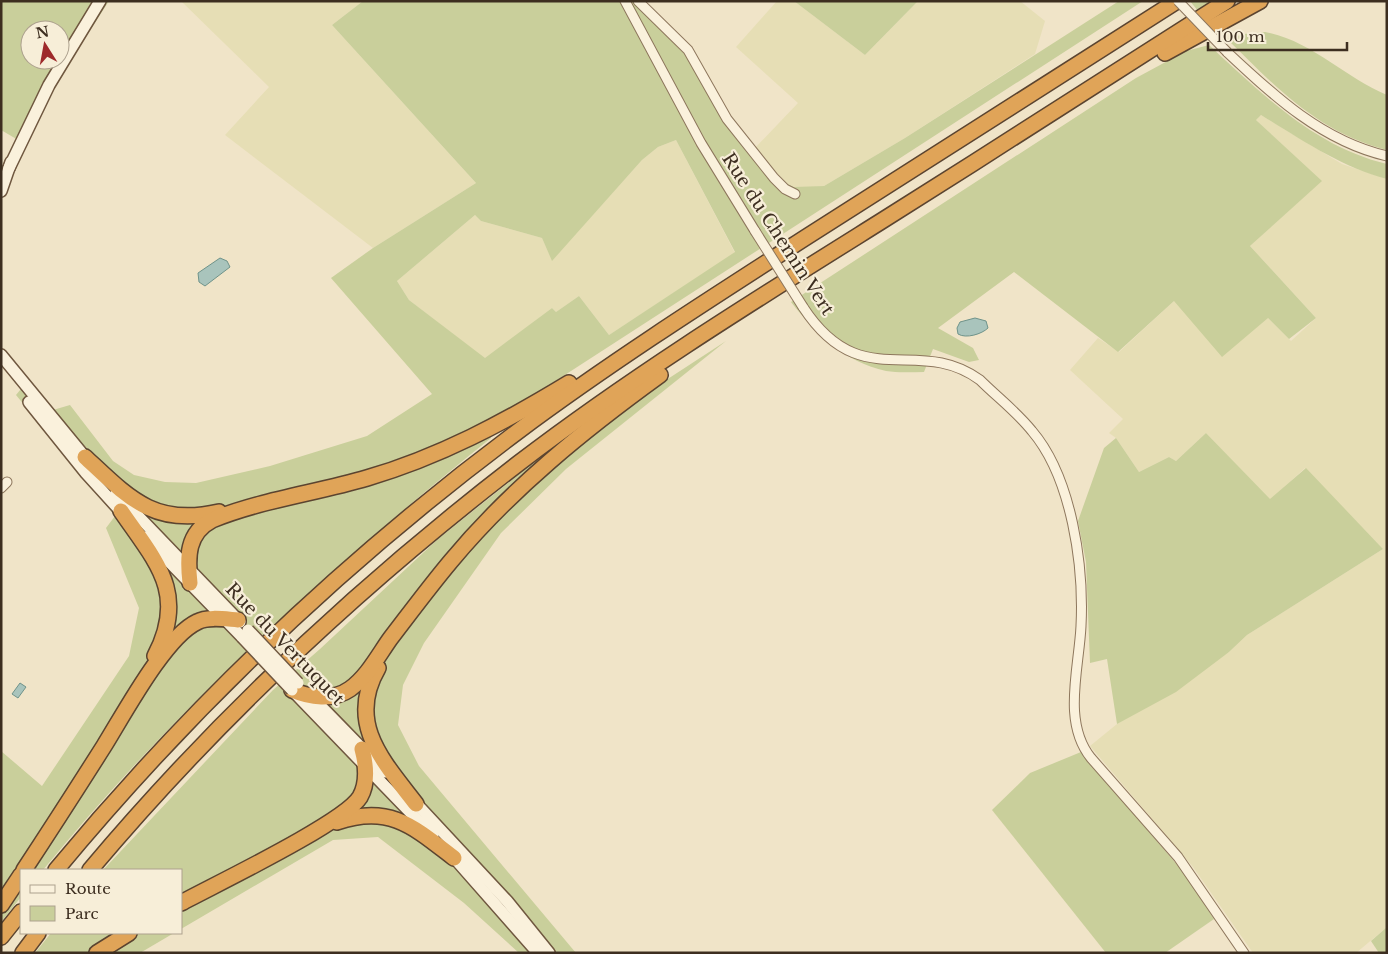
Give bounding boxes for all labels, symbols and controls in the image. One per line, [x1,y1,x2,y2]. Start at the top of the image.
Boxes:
north arrow [20,20,70,70]
scale bar [1208,20,1347,52]
text: N [34,22,51,42]
text: 100 m [1216,27,1265,46]
street label: Rue du Chemin Vert [717,149,839,319]
street label: Rue du Vertuquet [221,578,349,710]
legend [20,869,182,934]
text: Route [65,879,111,898]
text: Parc [65,904,98,923]

